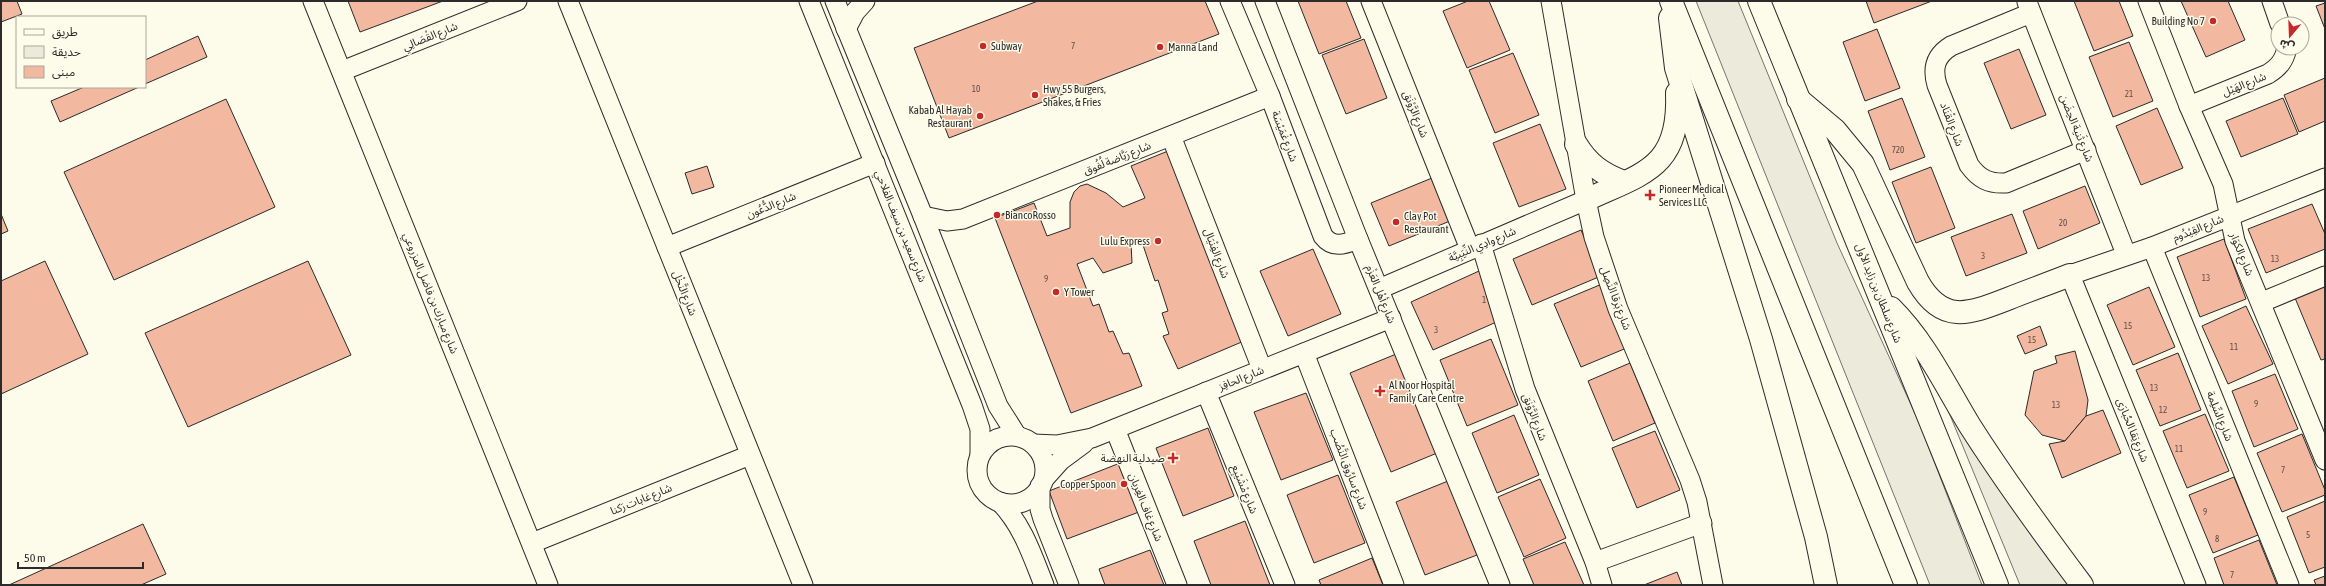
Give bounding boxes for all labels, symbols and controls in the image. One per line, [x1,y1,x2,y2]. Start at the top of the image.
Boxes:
place label: Building No 7 [2151,15,2205,27]
legend [16,16,146,88]
marker: Building No 7 [2208,16,2218,26]
north arrow [2270,16,2310,56]
street label: شارع القْصَالِي [400,18,461,56]
text: طريق [52,25,78,40]
text: ش [2278,36,2296,54]
place label: Subway [991,40,1023,52]
marker: Subway [978,41,988,51]
house number: 7 [1071,41,1075,51]
place label: Manna Land [1168,41,1218,53]
marker: Manna Land [1155,42,1165,52]
text: حديقة [52,45,81,59]
text: مبنى [52,65,75,79]
street label: شارع الهَيْل [2220,70,2269,100]
place label: Hwy 55 Burgers, Shakes, & Fries [1043,83,1106,108]
house number: 10 [972,84,980,94]
street label: شارع الرَّوْنَق [1399,89,1431,140]
house number: 21 [2125,89,2133,99]
marker: Hwy 55 Burgers, Shakes, & Fries [1030,90,1040,100]
street label: شارع ثَنية الحِضَن [2056,92,2097,165]
street label: شارع القْنَاد [1936,100,1968,149]
place label: Kabab Al Hayab Restaurant [909,104,972,129]
street label: شارع غْمَيْسَة [1268,108,1302,164]
marker: Kabab Al Hayab Restaurant [975,111,985,121]
street label: شارع رَبَّاضة لُفُوق [1081,137,1154,179]
house number: 720 [1892,145,1904,155]
street label: شارع سعيد بن سيف الفلاحي [870,168,929,285]
place label: Pioneer Medical Services LLC [1659,183,1724,208]
street label: شارع الدُّعُون [744,188,799,222]
marker: Pioneer Medical Services LLC [1644,189,1656,201]
place label: BiancoRosso [1005,209,1056,221]
marker: BiancoRosso [992,210,1002,220]
place label: Clay Pot Restaurant [1404,210,1449,235]
street label: شارع القِيْدُوم [2171,212,2226,246]
marker: Clay Pot Restaurant [1391,217,1401,227]
house number: 20 [2059,218,2067,228]
street label: شارع وادِي النِّيَبِيَّة [1446,223,1519,267]
street label: شارع الفِنْيَال [1200,226,1232,281]
street label: شارع الكوَار [2226,230,2256,279]
street label: شارع مبارك بن فاضل المزروعي [398,231,461,357]
place label: Lulu Express [1100,235,1150,247]
marker: Lulu Express [1153,236,1163,246]
street label: شارع سلطان بن زايد الأول [1852,242,1905,345]
house number: 3 [1981,251,1985,261]
house number: 13 [2271,254,2279,264]
street label: شارع أهْل العَزْم [1362,263,1399,326]
street label: شارع بَرقا النِّصِل [1596,264,1635,333]
street label: شارع النَّخْل [669,268,701,318]
house number: 13 [2202,273,2210,283]
house number: 9 [1044,274,1048,284]
place label: Y Tower [1064,286,1095,298]
marker: Y Tower [1051,287,1061,297]
house number: 1 [1482,295,1486,305]
house number: 15 [2124,321,2132,331]
house number: 3 [1434,325,1438,335]
house number: 15 [2028,335,2036,345]
house number: 11 [2230,342,2238,352]
street label: شارع الحافِز [1216,363,1267,395]
place label: Al Noor Hospital Family Care Centre [1389,379,1464,404]
house number: 13 [2150,383,2158,393]
marker: Al Noor Hospital Family Care Centre [1374,385,1386,397]
street label: شارع السِّلِمة [2203,389,2236,444]
street label: شارع الرَّوْنَق [1519,392,1550,443]
street label: شارع نِقا الحُبارَى [2113,396,2151,465]
house number: 9 [2254,399,2258,409]
house number: 13 [2052,400,2060,410]
house number: 12 [2159,405,2167,415]
street label: شارع سارُوق النَّصُب [1326,427,1371,512]
house number: 11 [2175,444,2183,454]
place label: صيدلية النهضة [1101,452,1165,465]
marker: صيدلية النهضة [1168,453,1178,463]
street label: شارع مْشَيْبِع [1228,463,1260,516]
house number: 7 [2281,465,2285,475]
street label: شارع غاف الغِربان [1125,471,1165,544]
place label: Copper Spoon [1060,478,1116,490]
marker: Copper Spoon [1119,479,1129,489]
street label: شارع غابات رَكنا [608,481,675,519]
house number: 9 [2203,507,2207,517]
house number: 5 [2306,530,2310,540]
house number: 8 [2215,534,2219,544]
scale bar [18,544,143,570]
text: 50 m [24,551,46,565]
house number: 7 [2230,570,2234,580]

